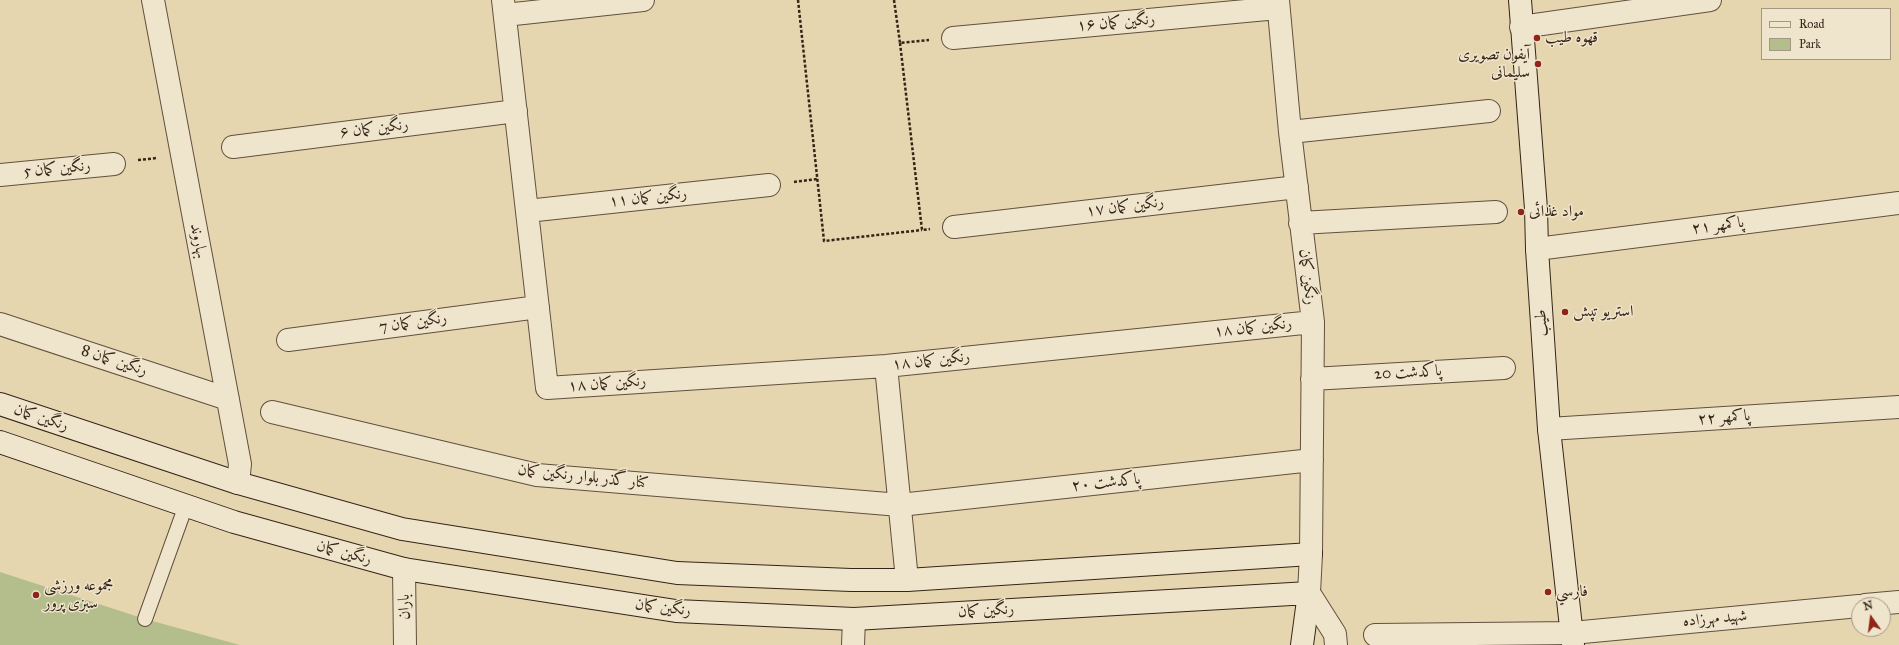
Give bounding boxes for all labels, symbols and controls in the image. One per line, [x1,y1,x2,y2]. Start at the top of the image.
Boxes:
legend [1761,8,1891,60]
street label: رنگین کمان ۱۶ [1076,10,1156,36]
text: Road [1799,17,1825,31]
place label: قهوه طیب [1545,28,1598,48]
marker: قهوه طیب [1532,33,1542,43]
text: Park [1799,37,1821,51]
place label: آیفون تصویری سلیمانی [1458,45,1530,83]
marker: آیفون تصویری سلیمانی [1533,59,1543,69]
street label: رنگین کمان ۶ [339,115,409,143]
street label: رنگین کمان 5 [23,157,91,181]
street label: رنگین کمان ۱۱ [608,184,688,212]
street label: رنگین کمان ۱۷ [1085,193,1165,221]
place label: مواد غذائی [1529,202,1584,222]
marker: مواد غذائی [1516,207,1526,217]
street label: پاکمهر ۲۱ [1691,213,1745,239]
street label: بهاروند [185,222,211,260]
street label: رنگین کمان [1294,248,1320,306]
place label: استریو تپش [1573,302,1633,322]
marker: استریو تپش [1560,307,1570,317]
street label: رنگین کمان 7 [378,309,448,337]
street label: طیب [1531,309,1553,337]
street label: رنگین کمان ۱۸ [1213,314,1293,342]
street label: رنگین کمان 8 [79,341,149,381]
street label: رنگین کمان ۱۸ [891,347,971,375]
street label: پاکدشت 20 [1374,362,1442,384]
street label: رنگین کمان ۱۸ [567,372,647,396]
street label: رنگین کمان [11,400,71,436]
street label: پاکمهر ۲۲ [1697,407,1751,429]
street label: کنار گذر بلوار رنگین کمان [517,461,649,493]
street label: پاکدشت ۲۰ [1071,470,1141,496]
street label: رنگین کمان [314,536,374,570]
place label: مجموعه ورزشی سبزی پرور [44,576,113,614]
place label: فارسي [1556,582,1588,602]
marker: فارسي [1543,587,1553,597]
marker: مجموعه ورزشی سبزی پرور [31,590,41,600]
street label: باران [395,594,415,620]
street label: رنگین کمان [634,595,692,621]
north arrow [1851,597,1891,637]
text: N [1862,598,1874,613]
street label: رنگین کمان [957,600,1015,622]
street label: شهید مهرزاده [1682,607,1748,631]

